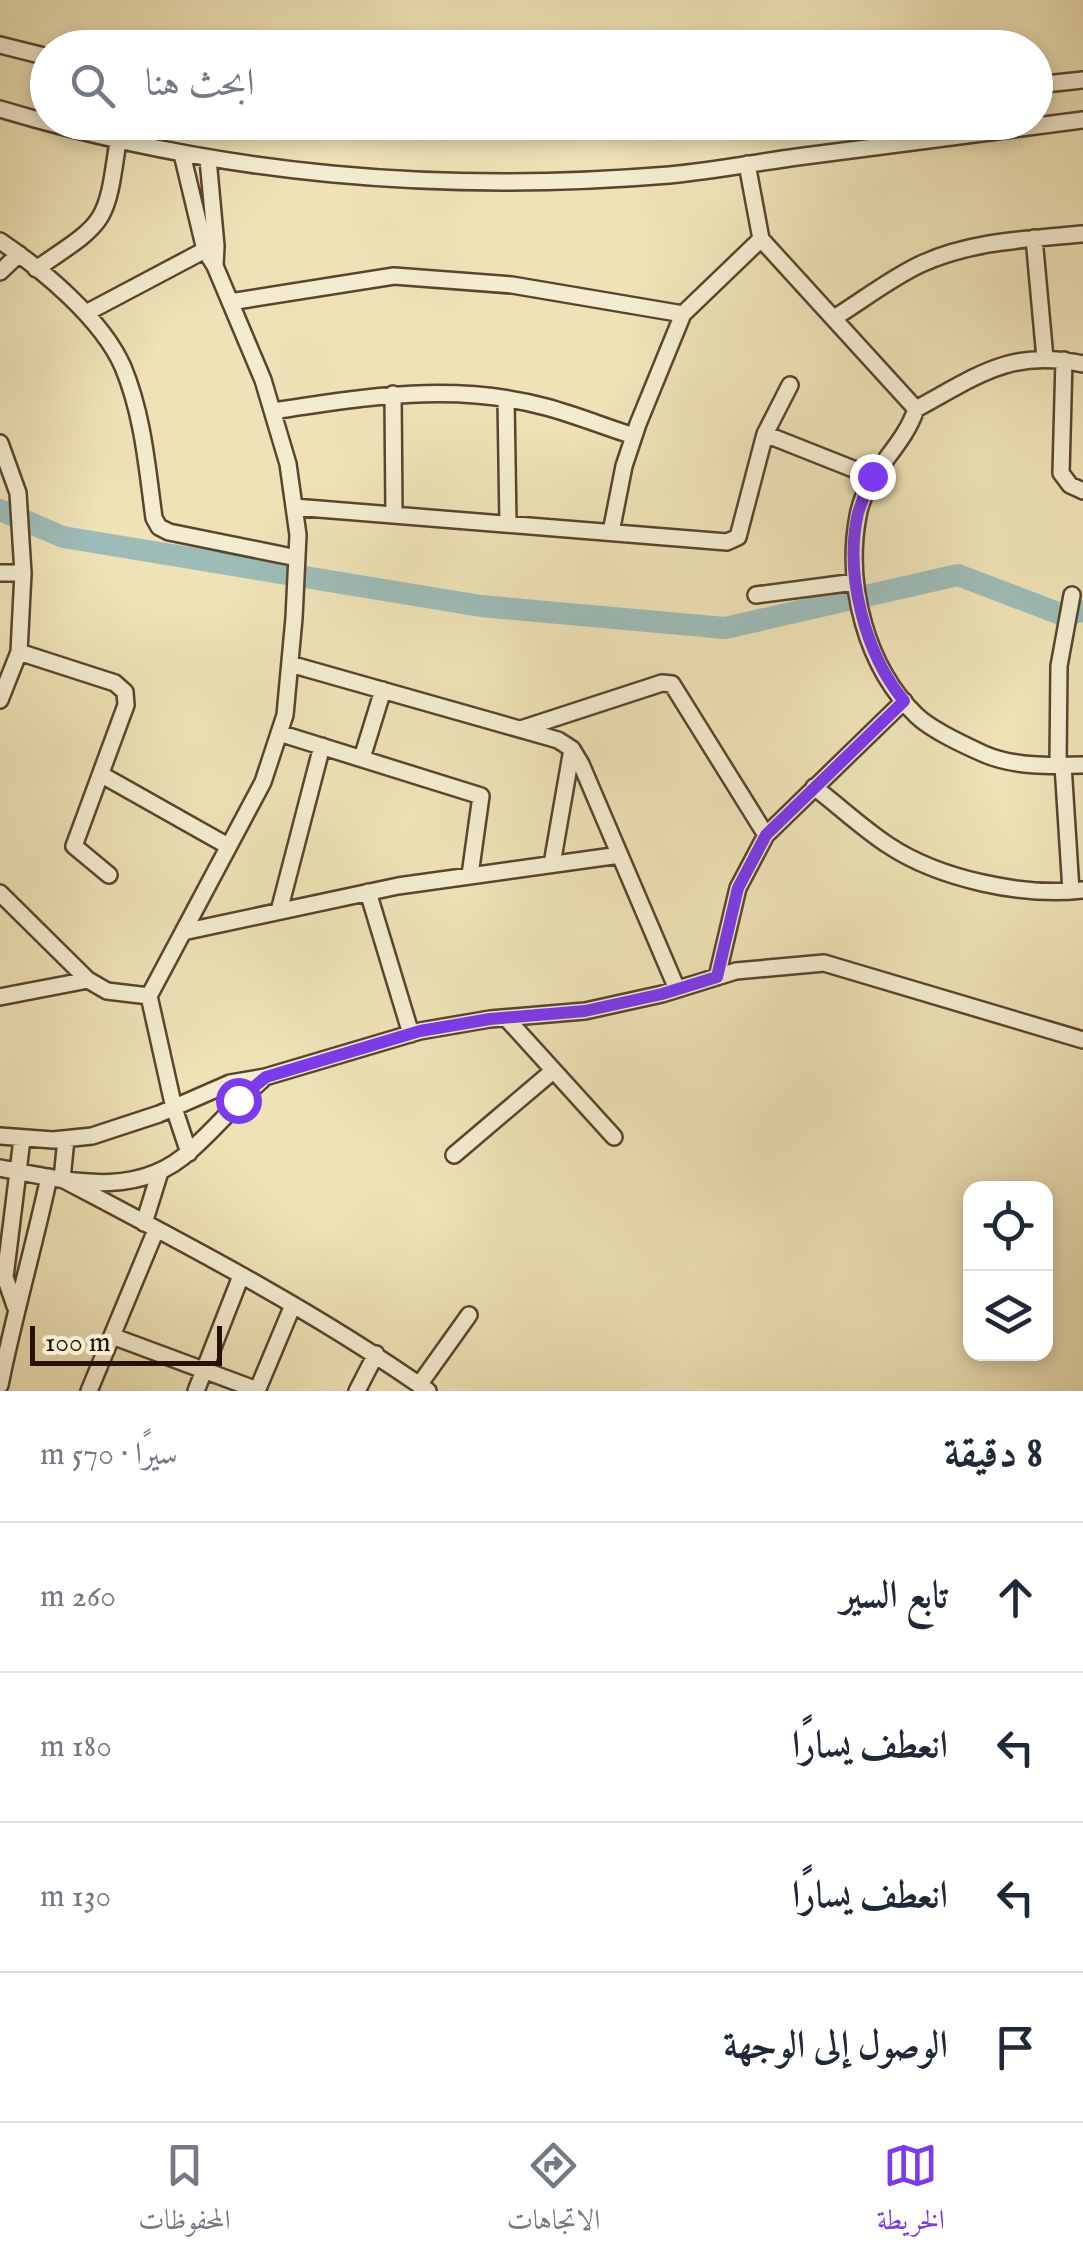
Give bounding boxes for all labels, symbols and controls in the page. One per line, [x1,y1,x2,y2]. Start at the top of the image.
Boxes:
search box [30,30,1053,140]
icon: search [65,58,120,113]
text: ابحث هنا [145,61,255,109]
route end [850,454,896,500]
route start [216,1078,262,1124]
map controls [963,1181,1053,1361]
button: locate [963,1181,1053,1271]
button: layers [963,1271,1053,1361]
scale bar [30,1321,222,1366]
text: 100 m [45,1326,111,1361]
text: 8 دقيقة [944,1428,1043,1481]
text: سيرًا · 570 m [40,1435,178,1476]
icon: ahead [988,1570,1043,1625]
text: تابع السير [840,1573,948,1621]
text: 260 m [40,1577,116,1618]
icon: left [988,1720,1043,1775]
text: انعطف يسارًا [792,1723,948,1771]
text: 180 m [40,1727,112,1768]
icon: left [988,1870,1043,1925]
text: انعطف يسارًا [792,1873,948,1921]
text: 130 m [40,1877,111,1918]
icon: arrive [988,2020,1043,2075]
text: الوصول إلى الوجهة [723,2023,948,2071]
tab: المحفوظات [138,2138,230,2247]
tab: الاتجاهات [507,2138,600,2247]
tab: الخريطة [877,2138,945,2247]

